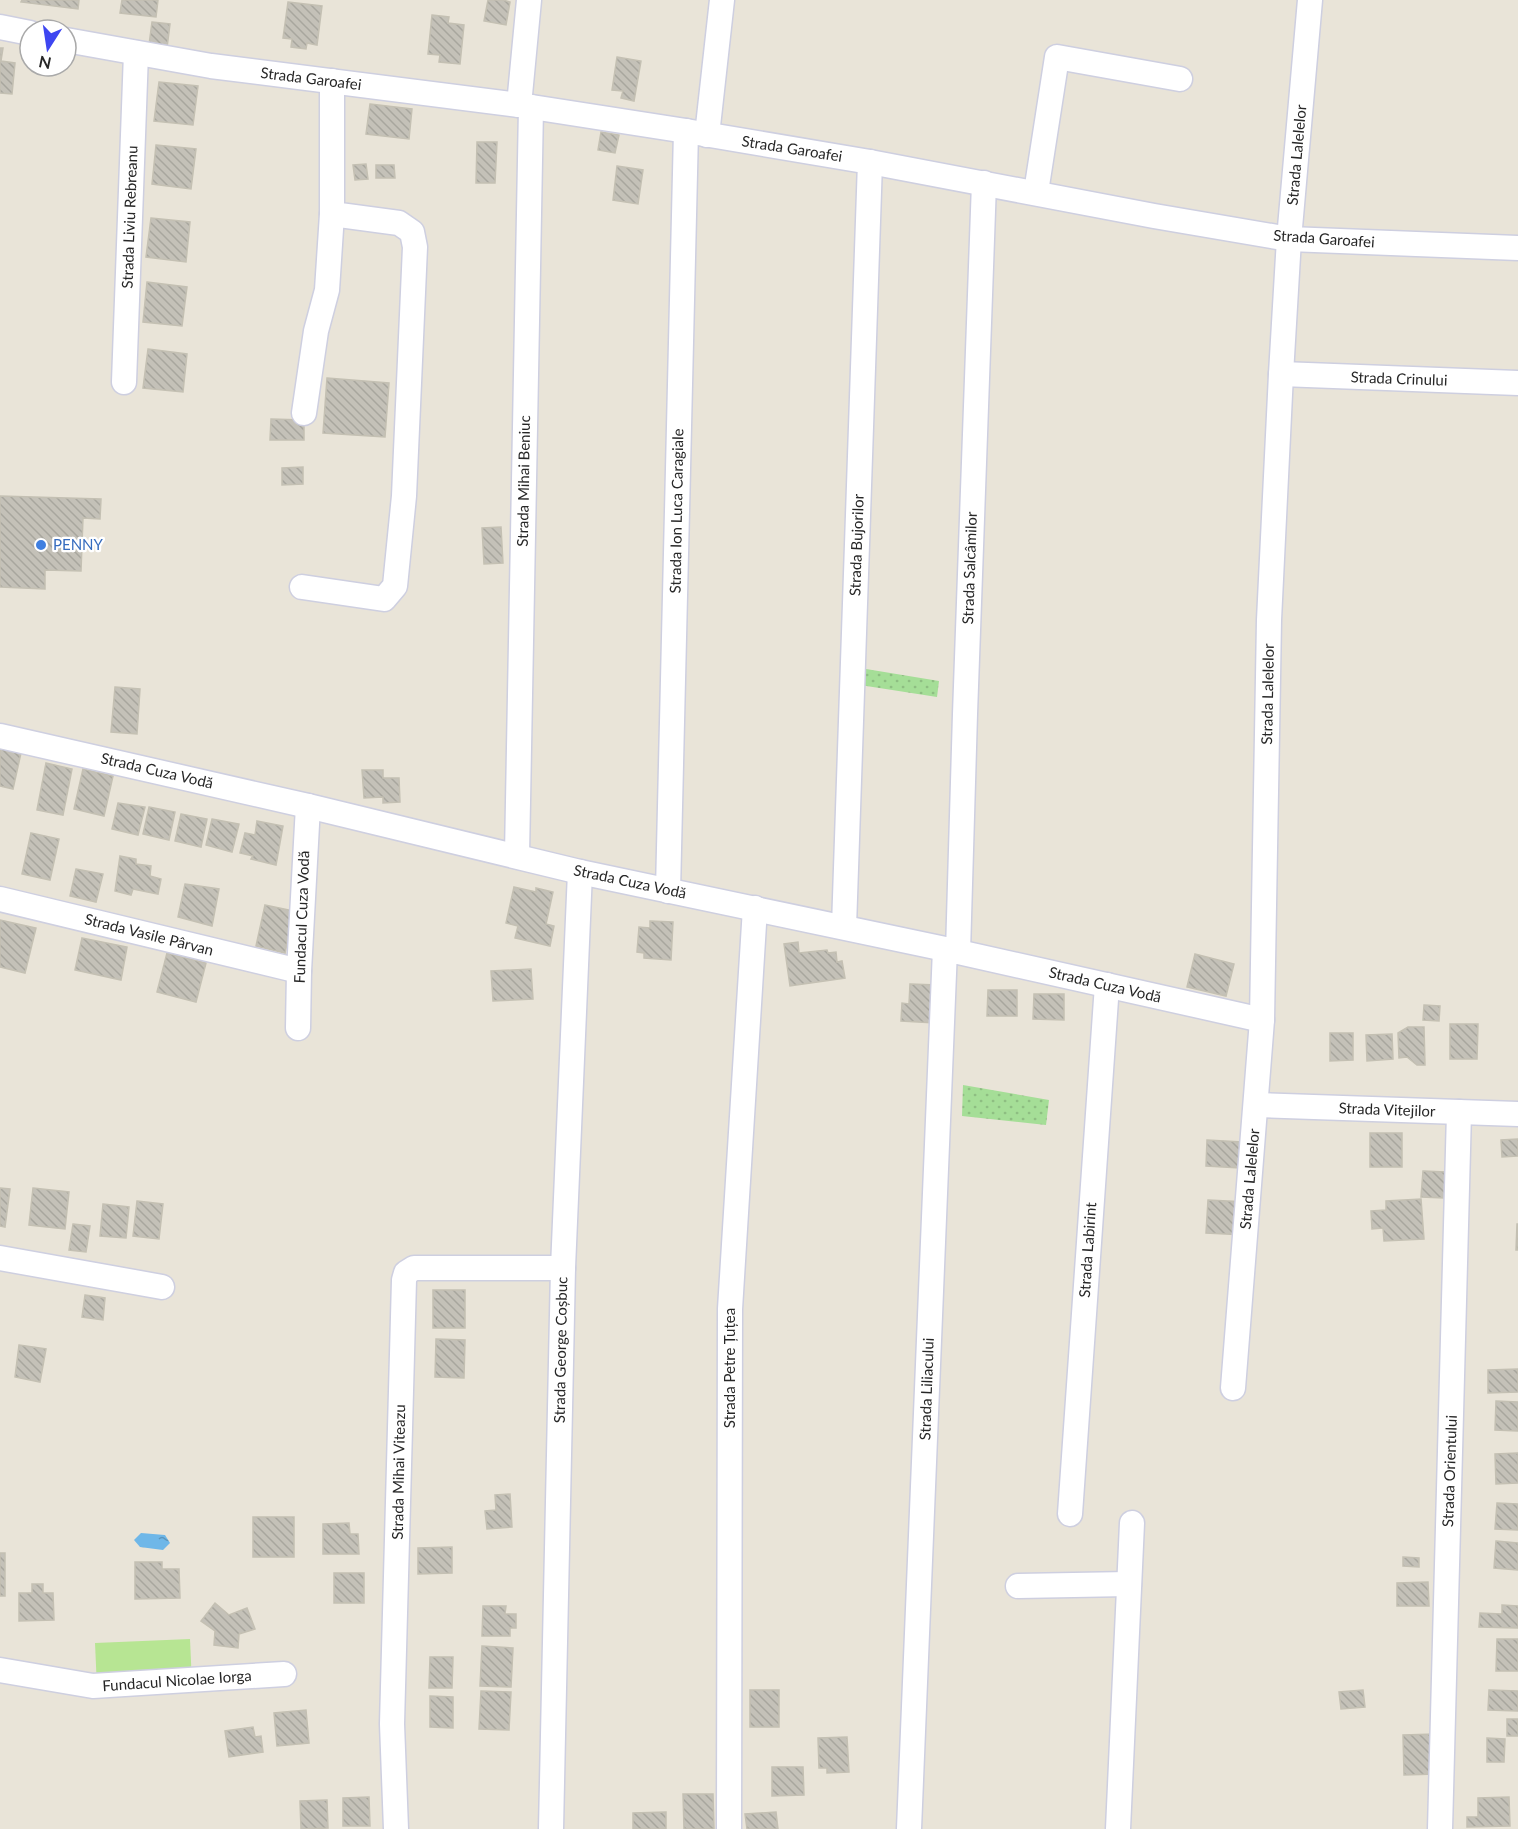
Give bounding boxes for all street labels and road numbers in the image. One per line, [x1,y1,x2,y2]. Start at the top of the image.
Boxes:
street label: Strada Garoafei [260,63,363,93]
street label: Strada Lalelelor [1283,103,1309,206]
street label: Strada Garoafei [741,131,844,165]
street label: Strada Liviu Rebreanu [118,145,140,289]
street label: Strada Garoafei [1273,225,1375,251]
street label: Strada Crinului [1350,367,1448,389]
street label: Strada Mihai Beniuc [513,415,533,547]
street label: Strada Ion Luca Caragiale [666,428,686,594]
street label: Strada Bujorilor [845,493,867,596]
street label: Strada Salcâmilor [958,511,980,625]
street label: Strada Lalelelor [1257,643,1277,745]
street label: Strada Cuza Vodă [99,748,215,792]
street label: Fundacul Cuza Vodă [290,850,312,984]
street label: Strada Cuza Vodă [572,860,688,902]
street label: Strada Vasile Pârvan [83,909,216,959]
street label: Strada Cuza Vodă [1047,962,1163,1006]
street label: Strada Vitejilor [1338,1098,1436,1120]
street label: Strada Lalelelor [1236,1127,1262,1230]
street label: Strada Labirint [1075,1201,1099,1298]
street label: Strada George Coșbuc [550,1277,570,1423]
street label: Strada Petre Țuțea [720,1308,738,1428]
street label: Strada Liliacului [915,1337,937,1441]
street label: Strada Mihai Viteazu [388,1404,408,1540]
street label: Strada Orientului [1438,1415,1460,1527]
street label: Fundacul Nicolae Iorga [102,1666,252,1694]

